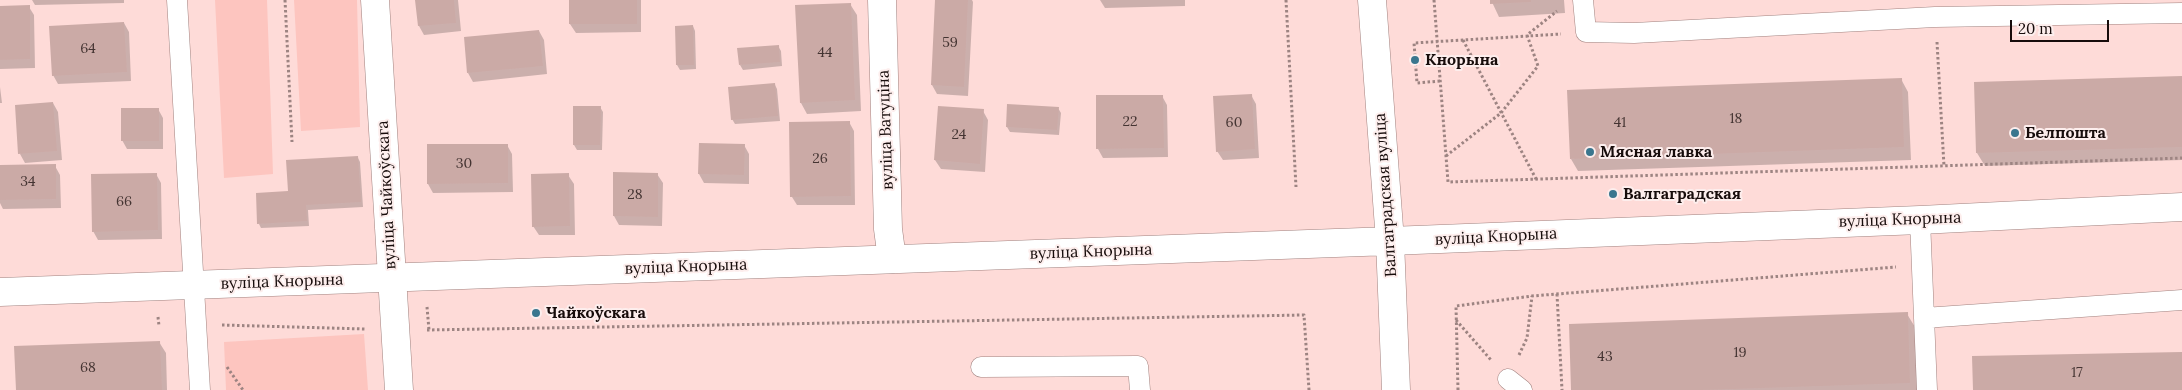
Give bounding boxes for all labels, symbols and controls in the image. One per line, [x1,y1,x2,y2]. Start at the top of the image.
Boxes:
scale bar [2012,10,2111,42]
text: 20 m [2018,19,2053,38]
house number: 59 [942,35,958,51]
house number: 64 [80,41,96,57]
house number: 44 [817,45,833,61]
place label: Кнорына [1425,50,1498,70]
marker: Кнорына [1409,54,1421,66]
street label: вуліца Ватуціна [874,70,898,190]
house number: 18 [1730,111,1742,127]
street label: Валгаградская вуліца [1371,112,1401,278]
house number: 22 [1122,114,1138,130]
house number: 60 [1226,115,1242,131]
house number: 41 [1614,115,1626,131]
street label: вуліца Чайкоўскага [374,120,400,270]
place label: Белпошта [2025,123,2106,143]
house number: 24 [952,127,966,143]
marker: Белпошта [2009,127,2021,139]
place label: Мясная лавка [1600,142,1712,162]
marker: Мясная лавка [1584,146,1596,158]
house number: 26 [812,151,828,167]
house number: 30 [456,156,472,172]
house number: 34 [20,174,36,190]
place label: Валгаградская [1623,184,1741,204]
house number: 28 [627,187,643,203]
marker: Валгаградская [1607,188,1619,200]
house number: 66 [116,194,132,210]
street label: вуліца Кнорына [1838,208,1962,232]
street label: вуліца Кнорына [1434,224,1558,250]
street label: вуліца Кнорына [1029,240,1153,264]
street label: вуліца Кнорына [624,255,748,279]
street label: вуліца Кнорына [220,270,344,294]
place label: Чайкоўскага [546,303,646,323]
marker: Чайкоўскага [530,307,542,319]
house number: 19 [1733,345,1747,361]
house number: 43 [1597,349,1613,365]
house number: 68 [80,360,96,376]
house number: 17 [2071,365,2083,381]

